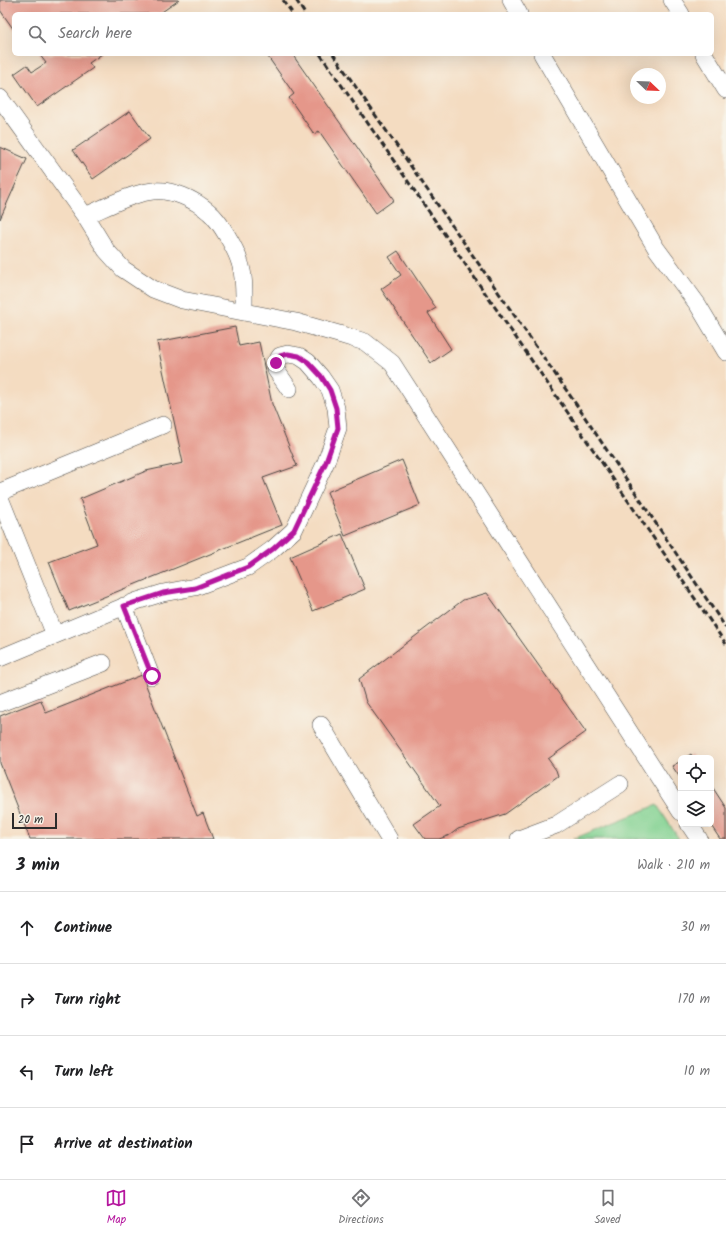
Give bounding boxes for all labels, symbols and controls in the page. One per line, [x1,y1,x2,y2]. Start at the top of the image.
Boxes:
search box [12,12,714,56]
text: Search here [58,22,132,46]
icon: search [26,23,48,45]
north arrow [630,68,666,104]
route end [267,354,285,372]
route start [143,667,161,685]
map controls [678,755,714,827]
button: locate [678,755,714,791]
button: layers [678,791,714,827]
scale bar [12,811,57,830]
text: 20 m [18,811,43,829]
text: 3 min [16,852,60,879]
text: Walk · 210 m [637,855,710,876]
text: Continue [54,916,112,940]
icon: ahead [16,917,38,939]
text: 30 m [681,917,710,938]
text: Turn right [54,988,121,1012]
icon: right [16,989,38,1011]
text: 170 m [678,989,710,1010]
text: Turn left [54,1060,114,1084]
icon: left [16,1061,38,1083]
text: 10 m [684,1061,710,1082]
text: Arrive at destination [54,1132,193,1156]
icon: arrive [16,1133,38,1155]
tab: Map [105,1187,127,1229]
tab: Directions [338,1187,384,1229]
tab: Saved [595,1187,621,1229]

